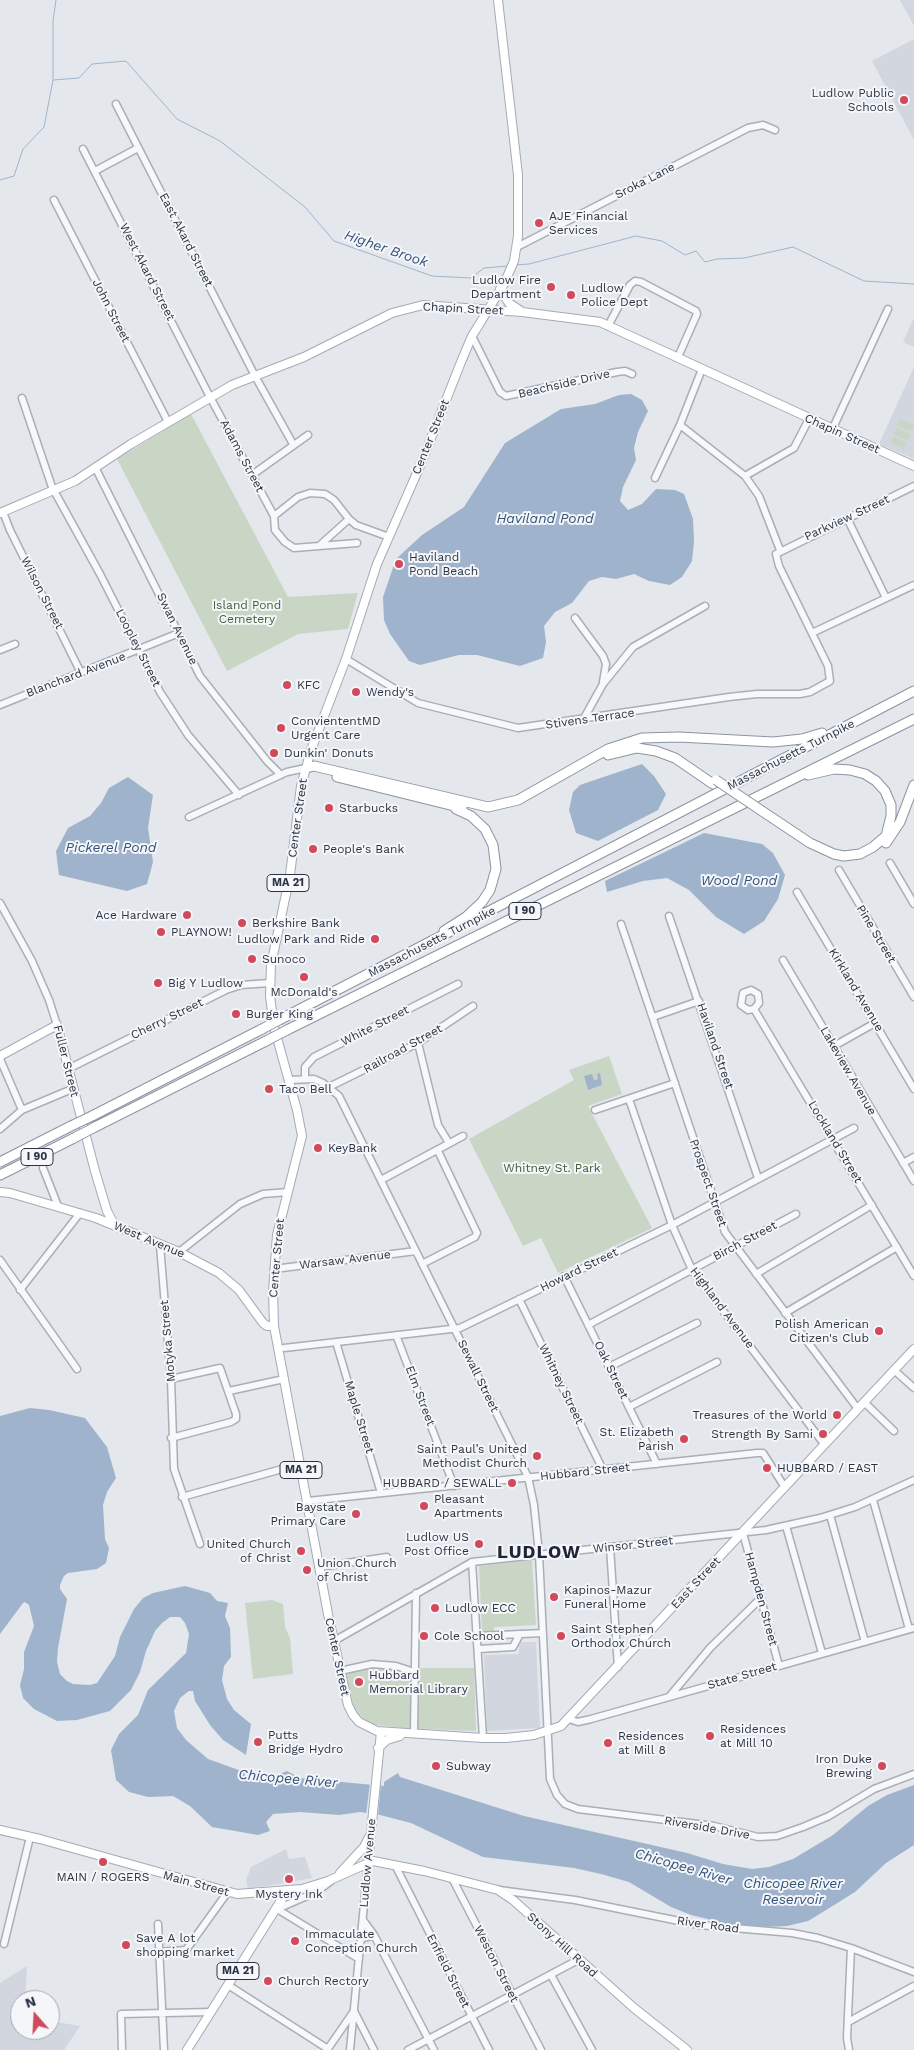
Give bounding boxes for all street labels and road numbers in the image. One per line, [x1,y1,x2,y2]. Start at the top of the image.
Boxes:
street label: Sroka Lane [613,160,677,202]
street label: East Akard Street [156,191,216,289]
street label: West Akard Street [116,221,178,323]
street label: John Street [89,277,133,345]
street label: Chapin Street [422,300,504,318]
street label: Beachside Drive [517,366,611,402]
street label: Center Street [409,397,453,477]
street label: Chapin Street [802,411,882,457]
street label: Adams Street [217,417,267,495]
street label: Parkview Street [802,492,892,544]
street label: Wilson Street [18,554,66,632]
street label: Swan Avenue [153,591,201,667]
street label: Loopley Street [112,607,164,689]
street label: Blanchard Avenue [24,649,128,701]
street label: Stivens Terrace [545,706,635,732]
street label: Massachusetts Turnpike [725,717,857,793]
street label: Center Street [285,778,311,858]
road number: MA 21 [267,874,309,891]
road number: I 90 [509,902,541,919]
street label: Pine Street [853,902,899,966]
street label: Massachusetts Turnpike [366,904,498,980]
street label: Kirkland Avenue [825,946,887,1034]
street label: Cherry Street [128,995,206,1043]
street label: Haviland Street [693,1001,737,1091]
street label: White Street [339,1003,411,1049]
street label: Railroad Street [361,1021,445,1077]
street label: Fuller Street [50,1024,82,1098]
street label: Lakeview Avenue [817,1024,879,1118]
street label: Lockland Street [805,1098,865,1186]
street label: Prospect Street [686,1137,730,1229]
road number: I 90 [21,1148,53,1166]
street label: Center Street [266,1218,288,1298]
street label: Birch Street [711,1218,779,1264]
street label: West Avenue [111,1219,187,1261]
street label: Howard Street [538,1245,620,1295]
street label: Warsaw Avenue [298,1247,392,1273]
street label: Highland Avenue [687,1265,757,1351]
street label: Motyka Street [157,1299,179,1383]
street label: Sewall Street [454,1337,502,1415]
street label: Oak Street [591,1339,631,1401]
street label: Whitney Street [535,1341,587,1427]
street label: Elm Street [402,1364,438,1428]
street label: Maple Street [341,1379,377,1455]
street label: Hubbard Street [539,1460,631,1484]
road number: MA 21 [280,1462,322,1478]
street label: Winsor Street [592,1534,674,1556]
street label: Hampden Street [742,1550,780,1648]
street label: East Street [668,1554,724,1612]
street label: Center Street [322,1617,352,1697]
street label: State Street [706,1659,778,1693]
street label: Riverside Drive [663,1813,751,1843]
street label: Ludlow Avenue [357,1818,379,1908]
street label: Main Street [161,1868,231,1900]
street label: Stony Hill Road [524,1909,600,1981]
street label: River Road [676,1914,740,1936]
street label: Weston Street [470,1923,522,2005]
street label: Enfield Street [423,1932,473,2010]
road number: MA 21 [217,1962,259,1980]

